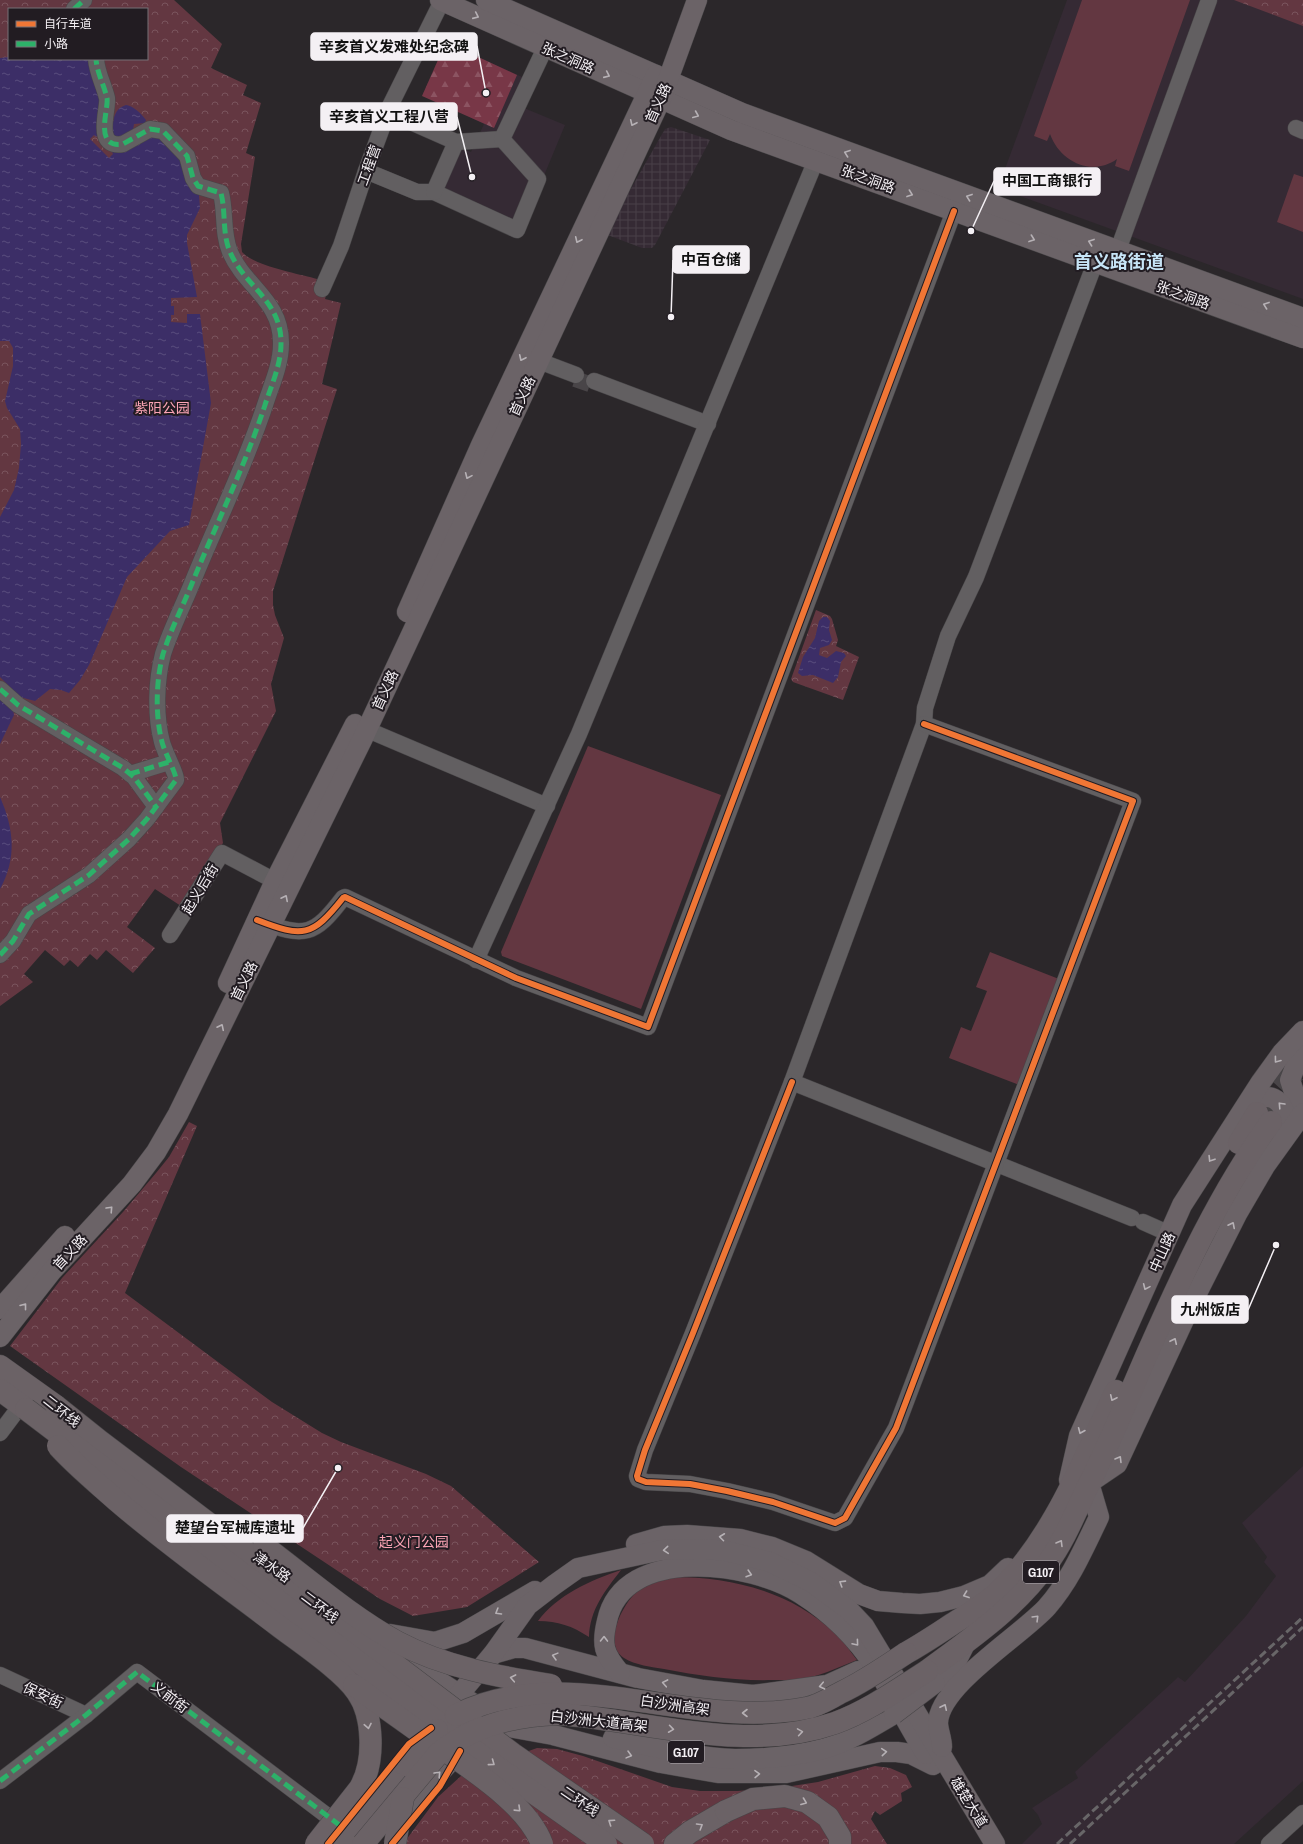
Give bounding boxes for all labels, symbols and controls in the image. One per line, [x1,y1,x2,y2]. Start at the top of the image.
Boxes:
legend [8,8,148,60]
one-way arrow [471,11,479,19]
text: 自行车道 [44,16,92,32]
callout: 辛亥首义发难处纪念碑 [311,33,477,60]
text: 小路 [44,36,68,52]
text: 辛亥首义发难处纪念碑 [319,36,469,57]
street label: 张之洞路 [539,38,597,78]
one-way arrow [603,70,611,78]
street label: 首义路 [641,80,675,126]
callout: 辛亥首义工程八营 [321,103,457,130]
text: 辛亥首义工程八营 [329,106,449,127]
one-way arrow [693,110,700,118]
one-way arrow [630,118,638,126]
street label: 工程营 [353,142,385,188]
one-way arrow [844,149,851,157]
street label: 张之洞路 [839,161,897,197]
callout: 中国工商银行 [994,168,1100,195]
text: 中国工商银行 [1002,170,1092,191]
one-way arrow [906,190,913,198]
one-way arrow [966,194,973,202]
one-way arrow [1028,235,1035,243]
one-way arrow [575,236,583,243]
one-way arrow [1088,238,1095,247]
callout: 中百仓储 [673,246,749,273]
text: 中百仓储 [681,249,741,270]
district label: 首义路街道 [1074,249,1164,274]
street label: 张之洞路 [1154,277,1212,313]
one-way arrow [1263,302,1270,310]
one-way arrow [519,353,527,361]
street label: 首义路 [505,373,539,419]
park label: 紫阳公园 [134,399,190,417]
one-way arrow [464,472,472,479]
street label: 首义路 [368,667,402,713]
street label: 起义后街 [178,860,222,918]
one-way arrow [281,895,288,902]
street label: 首义路 [227,958,261,1004]
one-way arrow [216,1024,224,1031]
one-way arrow [1275,1056,1282,1063]
one-way arrow [1278,1102,1285,1110]
one-way arrow [1208,1155,1216,1162]
one-way arrow [105,1206,112,1213]
one-way arrow [1227,1222,1234,1229]
street label: 中山路 [1145,1229,1179,1275]
street label: 首义路 [49,1231,91,1273]
one-way arrow [1143,1283,1151,1290]
callout: 九州饭店 [1172,1296,1248,1323]
text: 九州饭店 [1180,1299,1240,1320]
one-way arrow [20,1303,27,1310]
one-way arrow [1169,1338,1177,1346]
street label: 二环线 [40,1391,84,1431]
one-way arrow [1110,1393,1118,1401]
one-way arrow [1078,1427,1086,1434]
one-way arrow [1114,1456,1122,1463]
callout: 楚望台军械库遗址 [167,1515,303,1542]
text: 楚望台军械库遗址 [175,1517,295,1538]
park label: 起义门公园 [379,1533,449,1551]
one-way arrow [719,1533,725,1542]
one-way arrow [1056,1540,1063,1547]
one-way arrow [663,1546,669,1555]
street label: 津水路 [250,1548,294,1586]
road number: G107 [1023,1561,1059,1583]
one-way arrow [745,1569,752,1578]
one-way arrow [839,1580,846,1587]
street label: 二环线 [298,1587,342,1627]
one-way arrow [963,1590,970,1598]
one-way arrow [495,1608,502,1615]
one-way arrow [1031,1615,1039,1623]
one-way arrow [600,1636,608,1642]
one-way arrow [852,1638,859,1645]
one-way arrow [552,1652,559,1661]
one-way arrow [510,1675,516,1683]
street label: 义前街 [148,1677,192,1717]
street label: 保安街 [20,1678,66,1712]
one-way arrow [662,1679,668,1688]
one-way arrow [819,1681,825,1689]
street label: 白沙洲高架 [639,1691,711,1719]
one-way arrow [939,1704,947,1712]
street label: 白沙洲大道高架 [549,1707,649,1735]
one-way arrow [742,1709,748,1717]
one-way arrow [364,1723,372,1729]
one-way arrow [668,1724,674,1733]
one-way arrow [797,1728,803,1736]
road number: G107 [668,1741,704,1763]
one-way arrow [881,1748,887,1757]
one-way arrow [625,1750,632,1759]
one-way arrow [487,1758,494,1765]
one-way arrow [754,1770,760,1778]
one-way arrow [433,1771,441,1779]
street label: 雄楚大道 [947,1773,991,1831]
street label: 二环线 [558,1782,602,1820]
one-way arrow [800,1797,807,1805]
one-way arrow [513,1804,521,1812]
one-way arrow [608,1819,615,1827]
one-way arrow [696,1824,703,1831]

